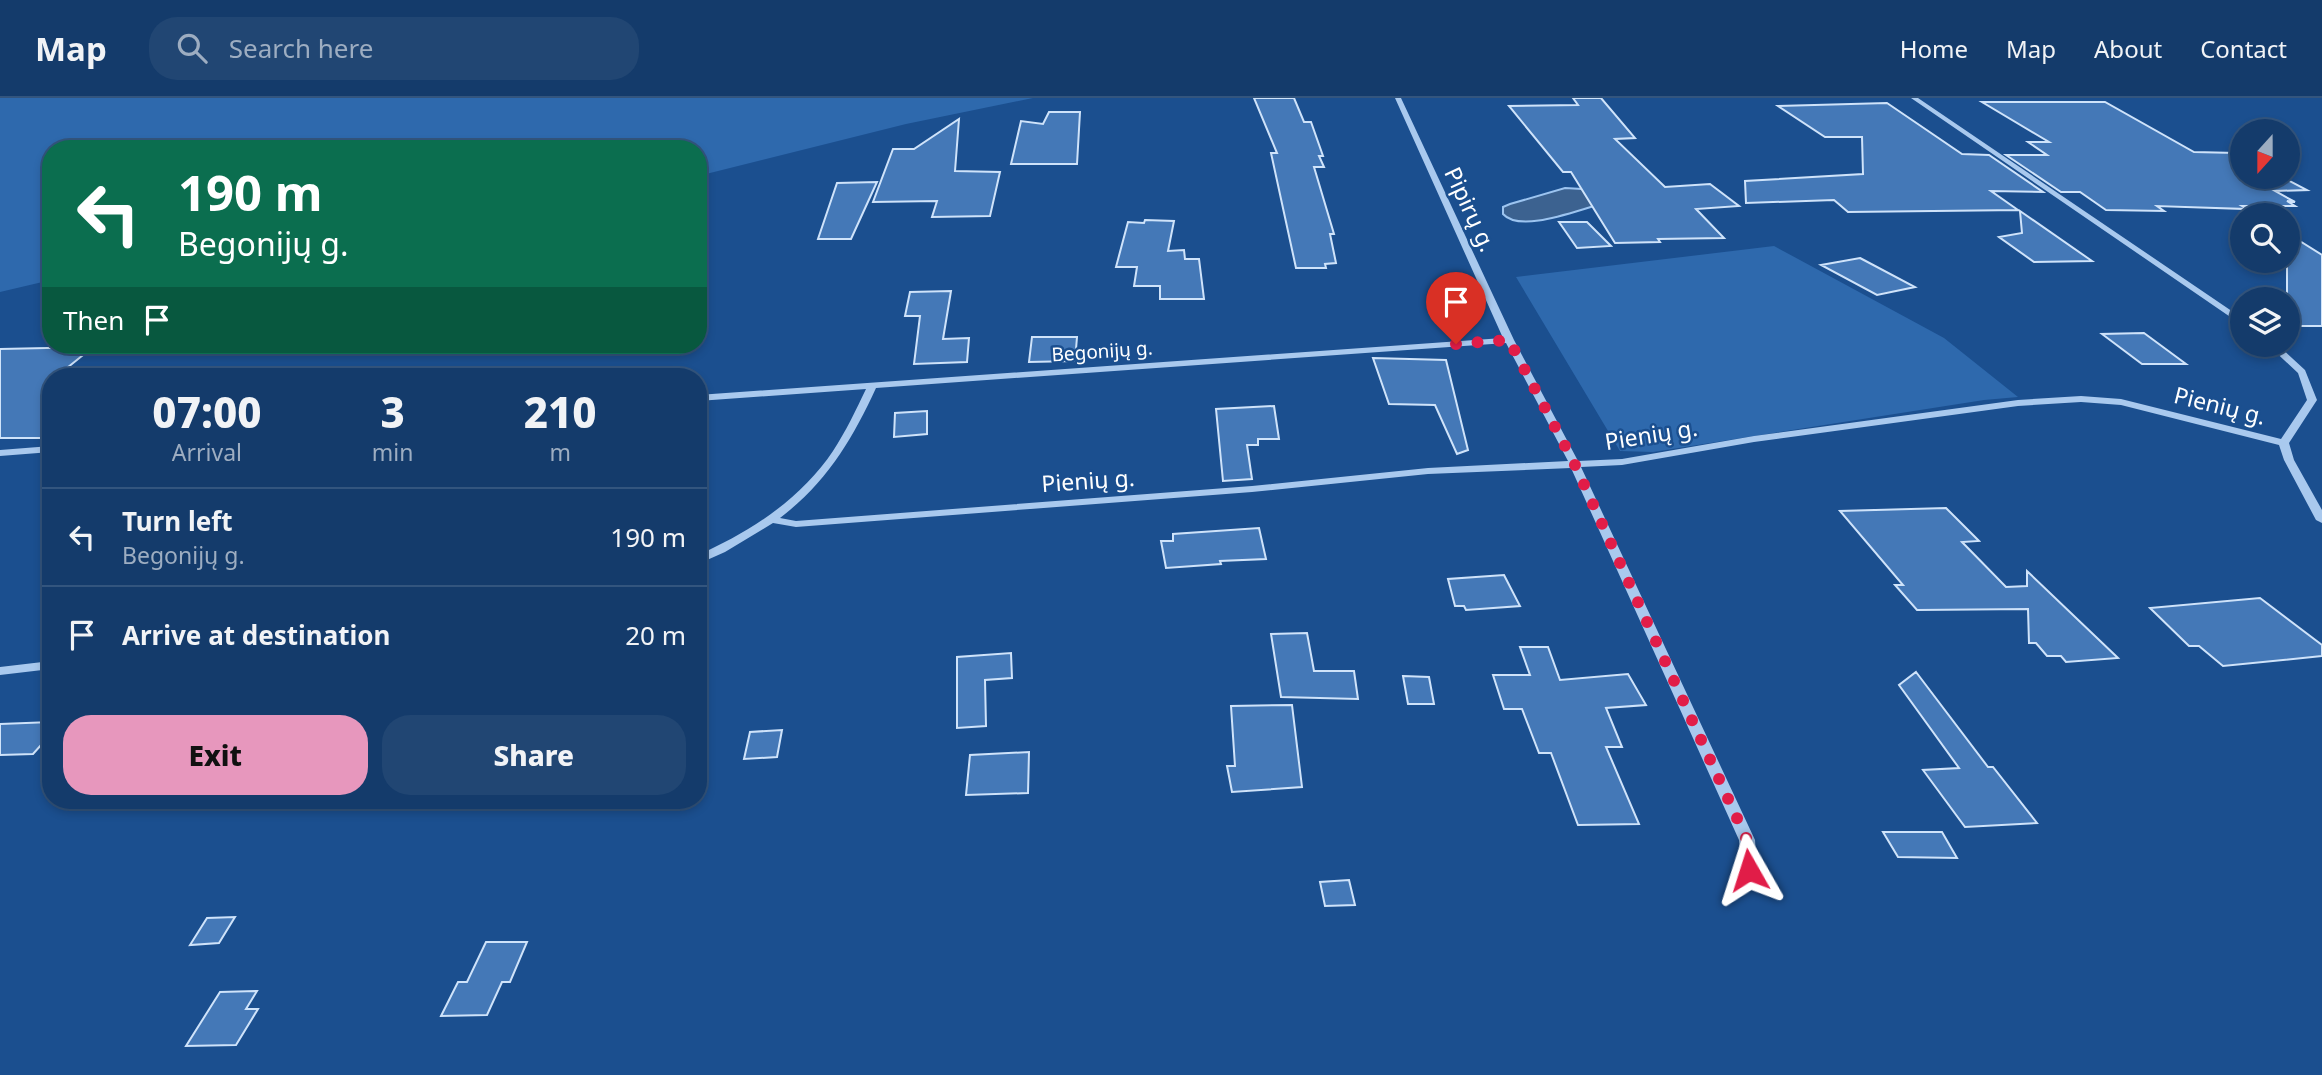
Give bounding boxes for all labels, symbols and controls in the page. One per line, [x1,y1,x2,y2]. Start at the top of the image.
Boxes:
search box [149,17,639,80]
text: Map [35,26,107,71]
icon: search [173,29,211,67]
text: Search here [229,30,373,66]
text: Home [1900,32,1968,65]
text: Map [2006,32,2056,65]
text: About [2094,32,2162,65]
text: Contact [2200,32,2287,65]
north arrow [2230,119,2300,189]
map controls [2230,119,2300,357]
text: 190 m [178,159,323,225]
street label: Pipirų g. [1437,161,1505,257]
icon: left [63,168,154,259]
button: search [2230,203,2300,273]
text: Begonijų g. [178,222,349,265]
pin [1426,272,1486,344]
icon: arrive [1437,283,1475,321]
button: layers [2230,287,2300,357]
icon: arrive [138,301,176,339]
text: Then [63,302,124,338]
street label: Begonijų g. [1051,334,1153,368]
street label: Pienių g. [2171,378,2269,432]
text: 07:00 [152,383,261,440]
text: 3 [380,383,405,440]
text: 210 [524,383,597,440]
street label: Pienių g. [1602,411,1700,457]
text: Arrival [172,436,242,468]
text: min [372,436,413,468]
text: m [549,436,571,468]
street label: Pienių g. [1040,461,1136,499]
text: Turn left [122,503,233,539]
icon: left [63,518,101,556]
text: 190 m [610,519,686,555]
text: Begonijų g. [122,539,245,571]
icon: arrive [63,616,101,654]
text: Arrive at destination [122,617,391,653]
text: 20 m [625,617,686,653]
button: Exit [63,715,368,795]
button: Share [382,715,686,795]
position arrow [1712,833,1786,907]

